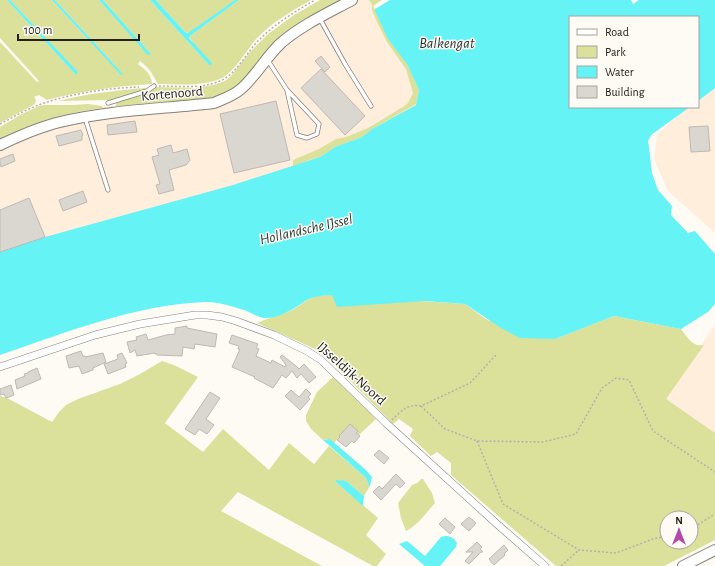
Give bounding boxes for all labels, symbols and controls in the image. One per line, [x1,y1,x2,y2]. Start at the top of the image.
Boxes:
scale bar [18,16,139,42]
legend [569,16,699,108]
text: 100 m [24,24,52,36]
text: Road [605,26,629,38]
water label: Balkengat [419,36,475,51]
text: Park [605,46,626,58]
text: Water [605,66,634,78]
street label: Kortenoord [141,84,204,104]
text: Building [605,86,645,98]
water label: Hollandsche IJssel [258,211,354,247]
street label: IJsseldijk-Noord [314,339,388,408]
north arrow [659,510,699,550]
text: N [675,515,683,526]

